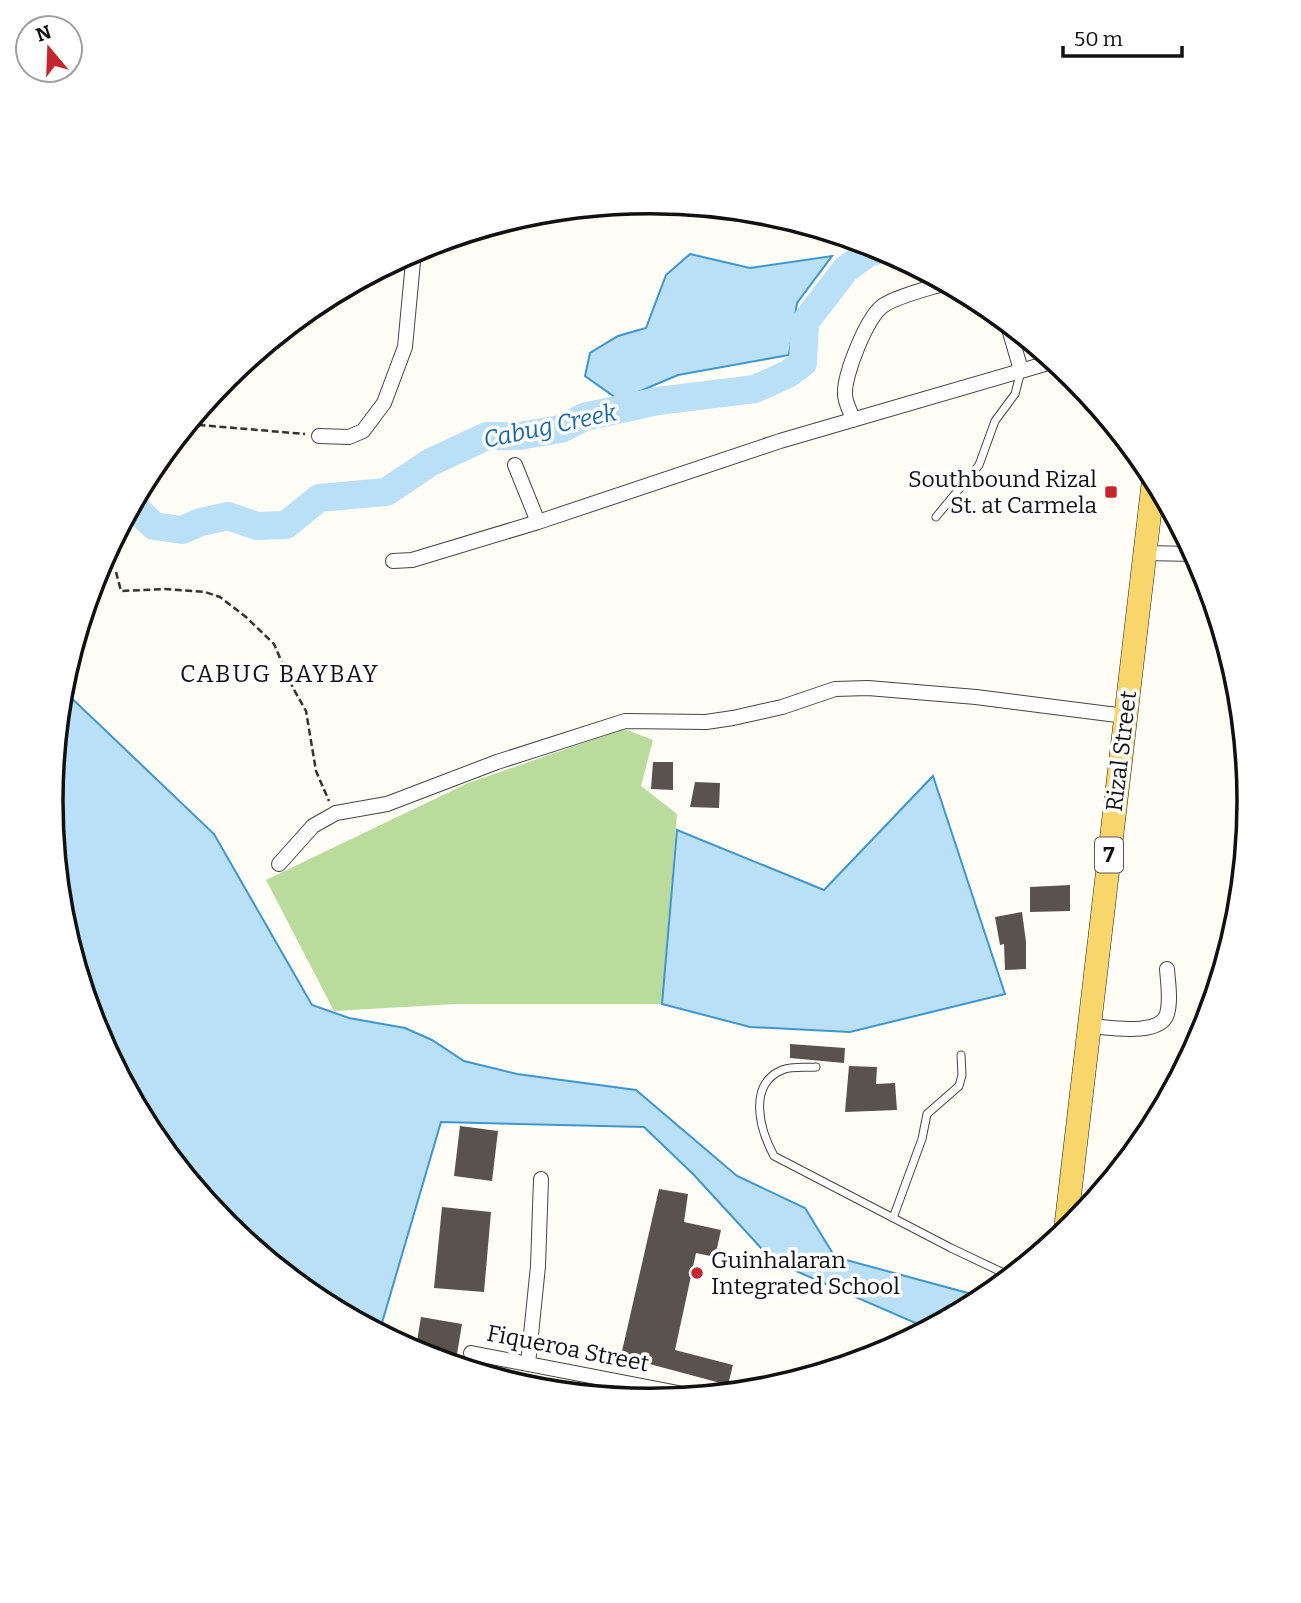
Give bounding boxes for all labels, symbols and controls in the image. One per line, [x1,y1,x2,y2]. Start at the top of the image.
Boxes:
north arrow [14,14,84,84]
scale bar [1063,14,1182,58]
text: N [33,20,55,47]
text: 50 m [1074,26,1123,52]
water label: Cabug Creek [481,398,620,454]
place label: Southbound Rizal St. at Carmela [908,465,1097,519]
marker: Southbound Rizal St. at Carmela [1103,484,1119,500]
district label: CABUG BAYBAY [180,660,380,688]
street label: Rizal Street [1100,689,1142,813]
road number: 7 [1095,838,1123,872]
place label: Guinhalaran Integrated School [711,1246,900,1300]
marker: Guinhalaran Integrated School [689,1265,705,1281]
street label: Fiqueroa Street [485,1319,651,1377]

